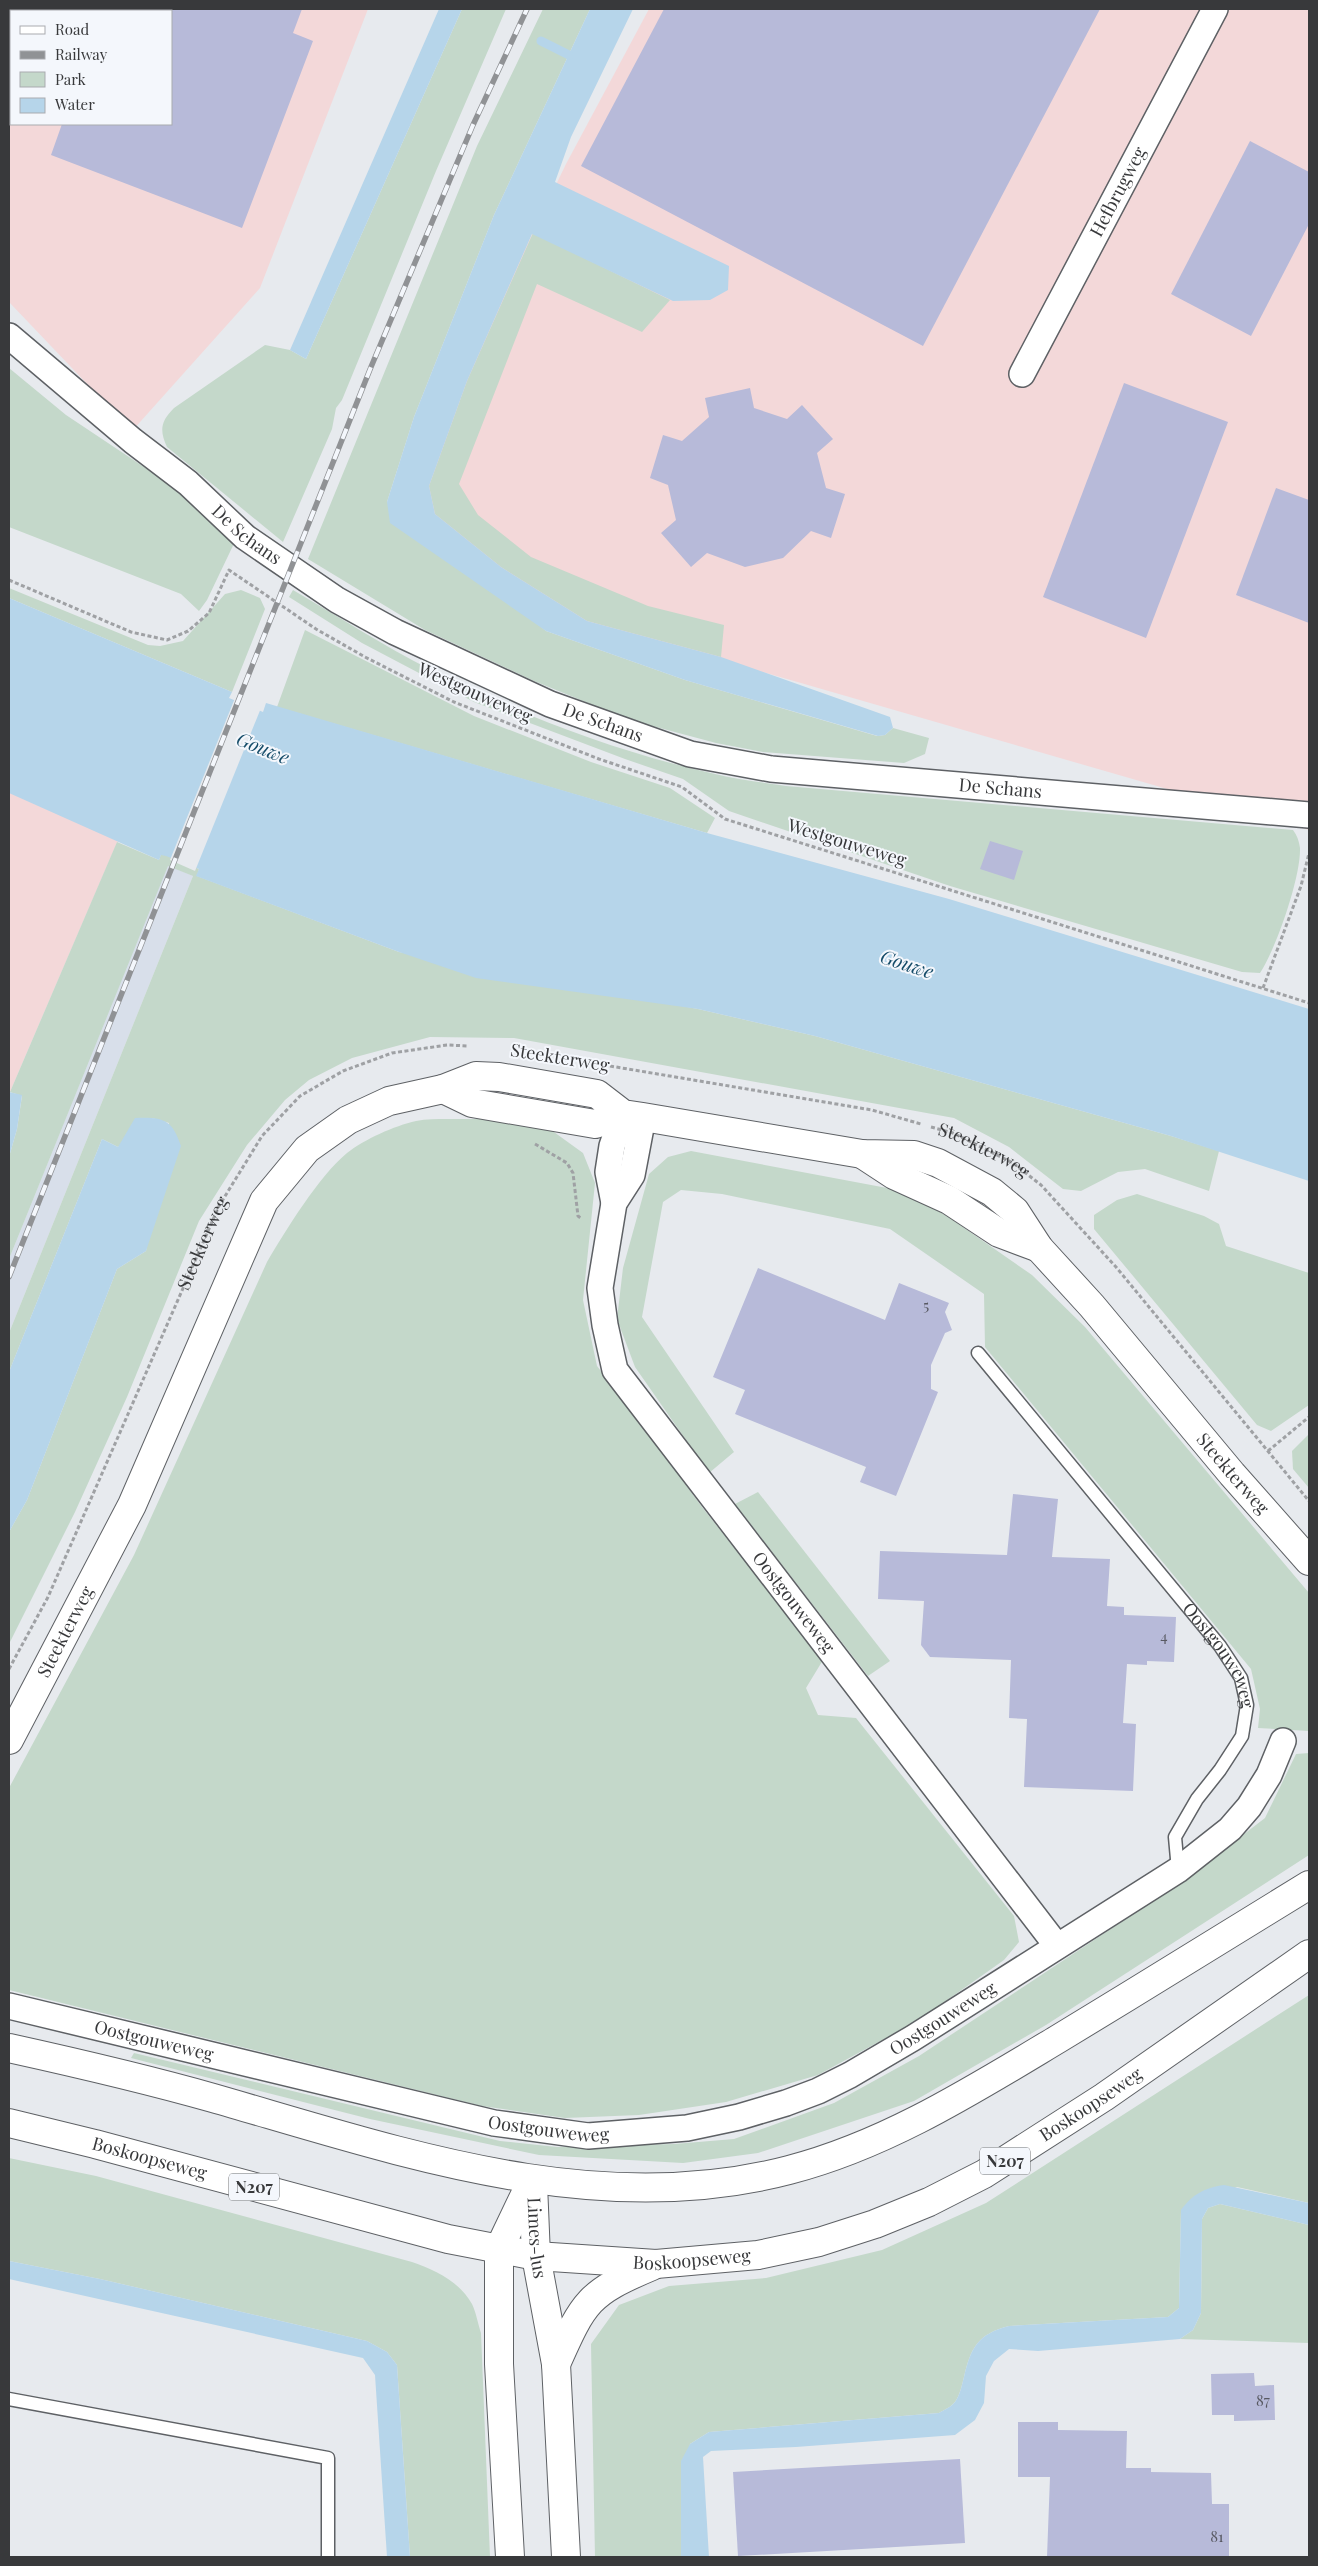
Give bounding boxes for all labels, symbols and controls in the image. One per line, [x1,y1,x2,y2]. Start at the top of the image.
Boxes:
legend [10,10,172,125]
text: Road [55,19,89,39]
text: Railway [55,44,108,64]
text: Park [55,69,87,89]
text: Water [54,94,95,114]
street label: Hefbrugweg [1084,142,1151,241]
street label: De Schans [207,499,287,570]
street label: Westgouweweg [413,656,537,728]
street label: De Schans [560,697,647,747]
water label: Gouwe [233,725,294,769]
street label: De Schans [958,772,1043,803]
street label: Westgouweweg [784,812,910,872]
water label: Gouwe [877,942,937,984]
street label: Steekterweg [509,1037,612,1077]
street label: Steekterweg [936,1117,1036,1183]
street label: Steekterweg [171,1191,234,1293]
house number: 5 [923,1295,929,1315]
street label: Steekterweg [1192,1427,1275,1519]
street label: Oostgouweweg [748,1546,841,1658]
street label: Steekterweg [31,1581,99,1681]
street label: Oostgouweweg [1178,1597,1260,1711]
house number: 4 [1160,1626,1168,1646]
street label: Oostgouweweg [885,1975,1001,2060]
street label: Oostgouweweg [92,2014,217,2066]
street label: Boskoopseweg [1034,2061,1147,2146]
street label: Oostgouweweg [487,2109,611,2147]
street label: Boskoopseweg [90,2131,210,2185]
road number: N207 [980,2148,1030,2174]
road number: N207 [229,2174,279,2200]
street label: Limes-lus [523,2197,553,2280]
street label: Boskoopseweg [632,2243,752,2275]
house number: 87 [1256,2390,1270,2410]
house number: 81 [1210,2526,1224,2546]

